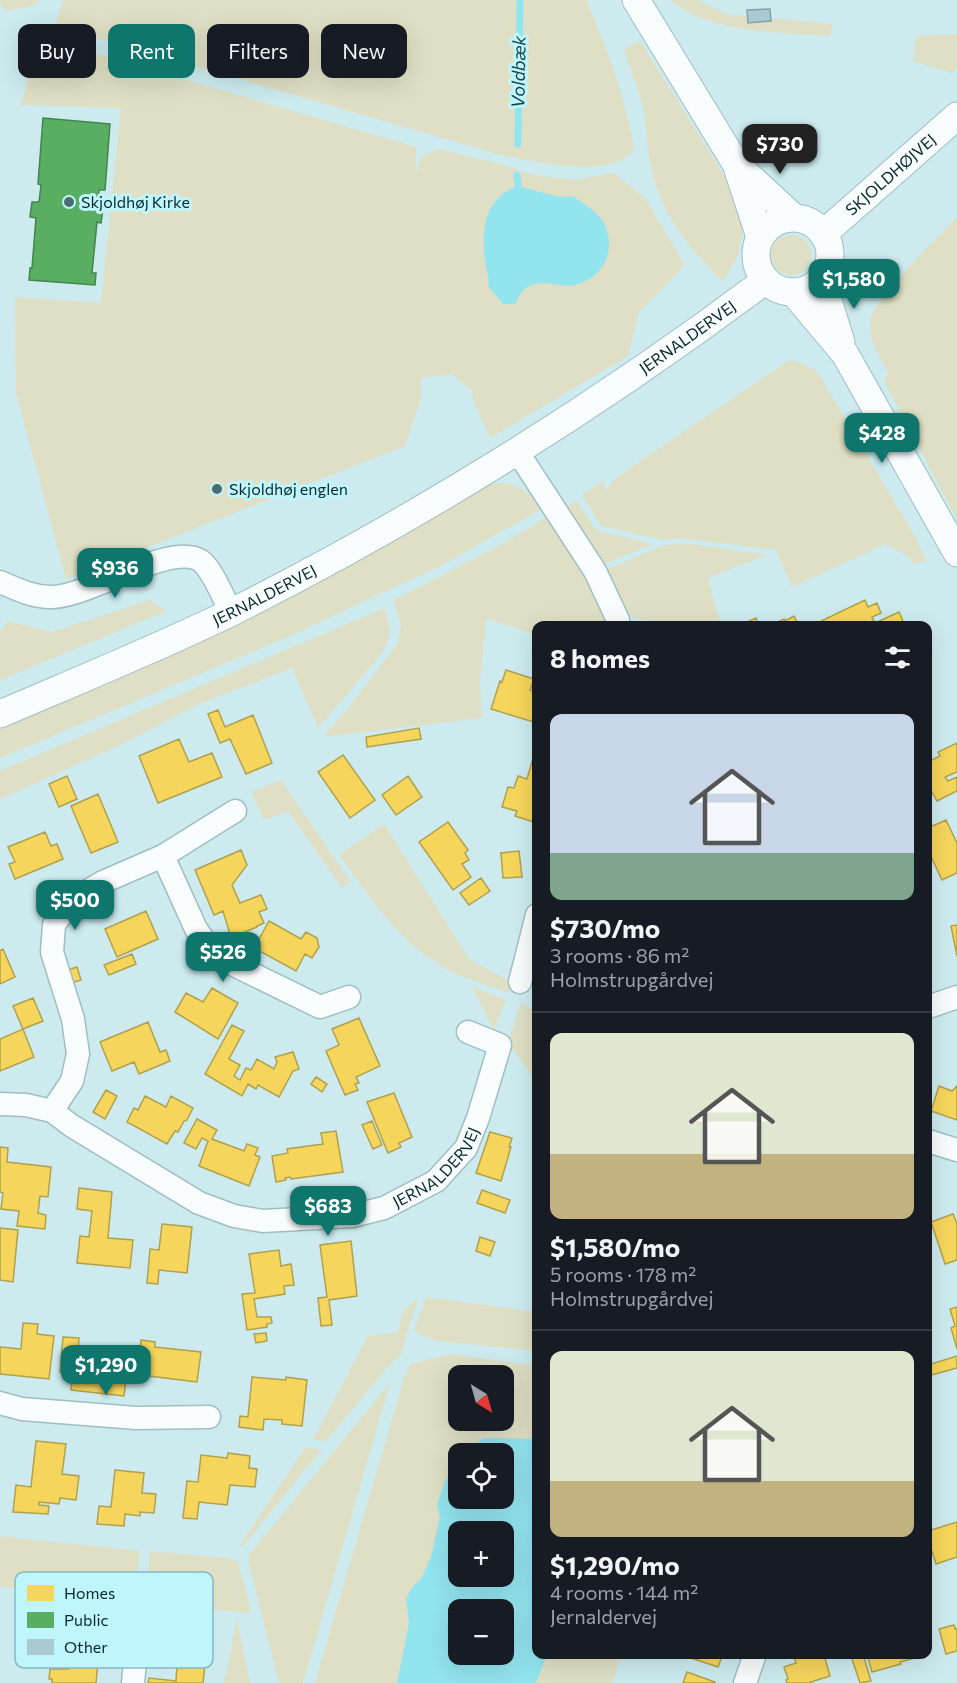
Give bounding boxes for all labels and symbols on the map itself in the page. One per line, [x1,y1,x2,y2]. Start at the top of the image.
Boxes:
water label: Voldbæk [506,35,530,108]
pin: $730 [744,124,816,175]
street label: SKJOLDHØJVEJ [841,129,939,219]
place label: Skjoldhøj Kirke [81,192,190,211]
marker: Skjoldhøj Kirke [62,195,76,209]
pin: $1,580 [805,259,903,310]
street label: JERNALDERVEJ [635,296,739,377]
pin: $428 [846,413,918,464]
place label: Skjoldhøj englen [229,479,348,498]
marker: Skjoldhøj englen [210,482,224,496]
pin: $936 [79,548,151,599]
street label: JERNALDERVEJ [209,560,319,629]
pin: $500 [39,880,111,931]
pin: $526 [187,932,259,983]
street label: JERNALDERVEJ [389,1124,482,1211]
pin: $683 [292,1186,364,1237]
pin: $1,290 [57,1345,155,1396]
north arrow [448,1365,514,1431]
legend [15,1572,213,1668]
text: Homes [64,1583,115,1602]
text: Public [64,1610,109,1629]
text: Other [64,1637,108,1656]

